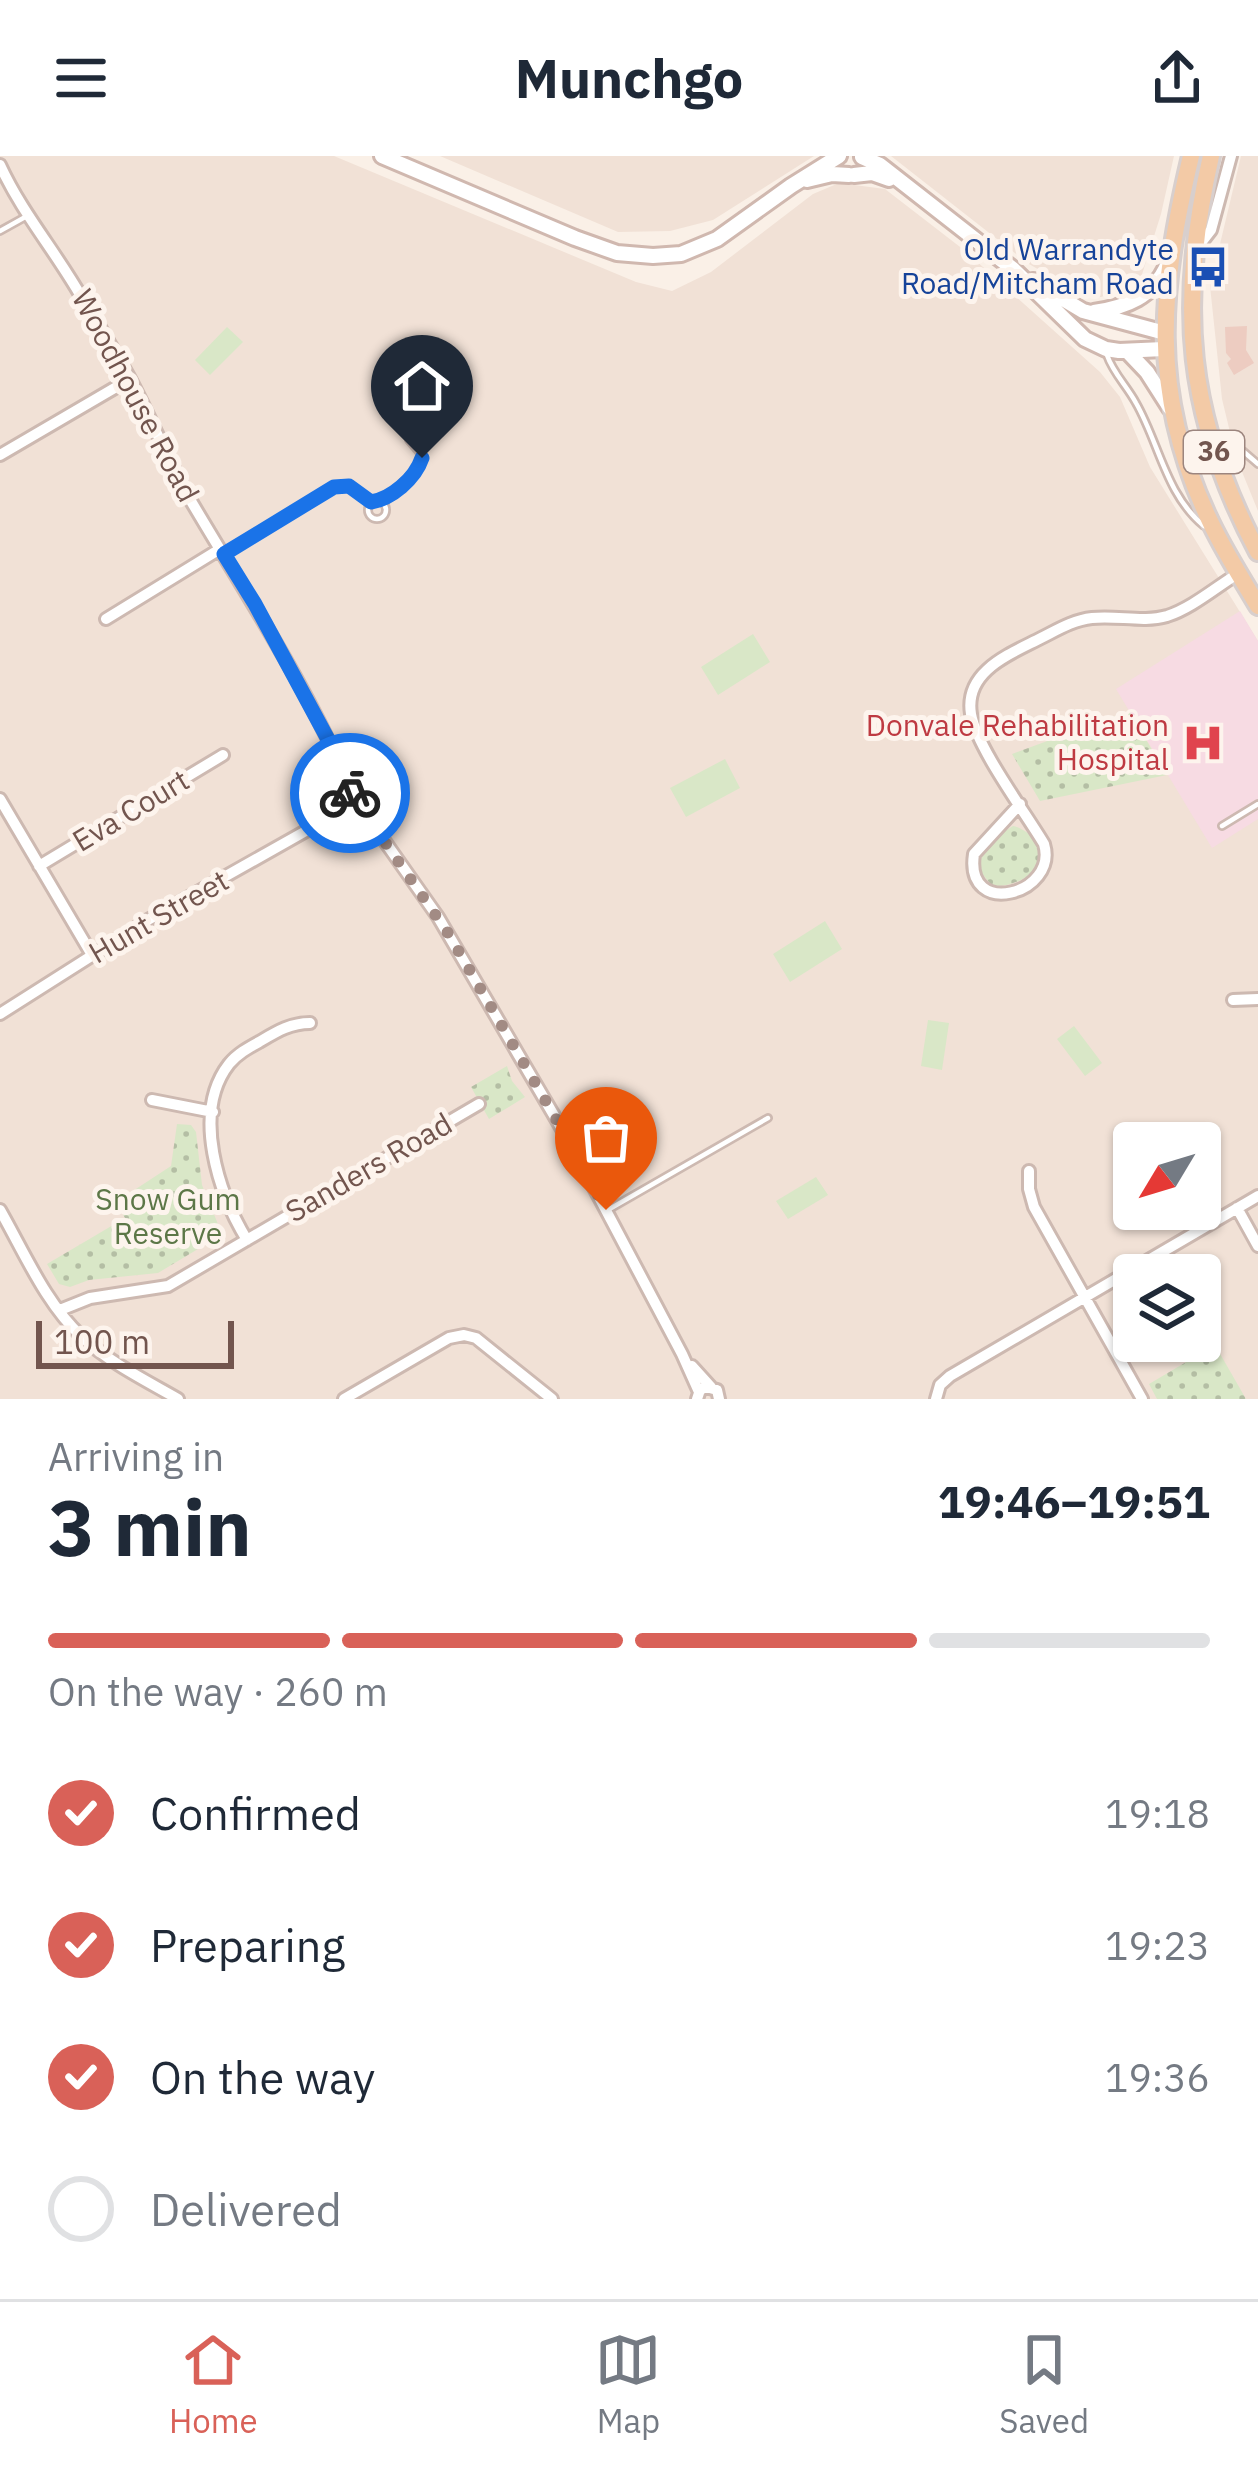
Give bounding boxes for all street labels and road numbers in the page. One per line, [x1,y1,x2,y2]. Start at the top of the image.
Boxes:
street label: Woodhouse Road [64,282,209,508]
road number: 36 [1184,431,1244,473]
street label: Eva Court [65,760,196,860]
street label: Hunt Street [81,860,235,971]
street label: Sanders Road [278,1103,459,1230]

